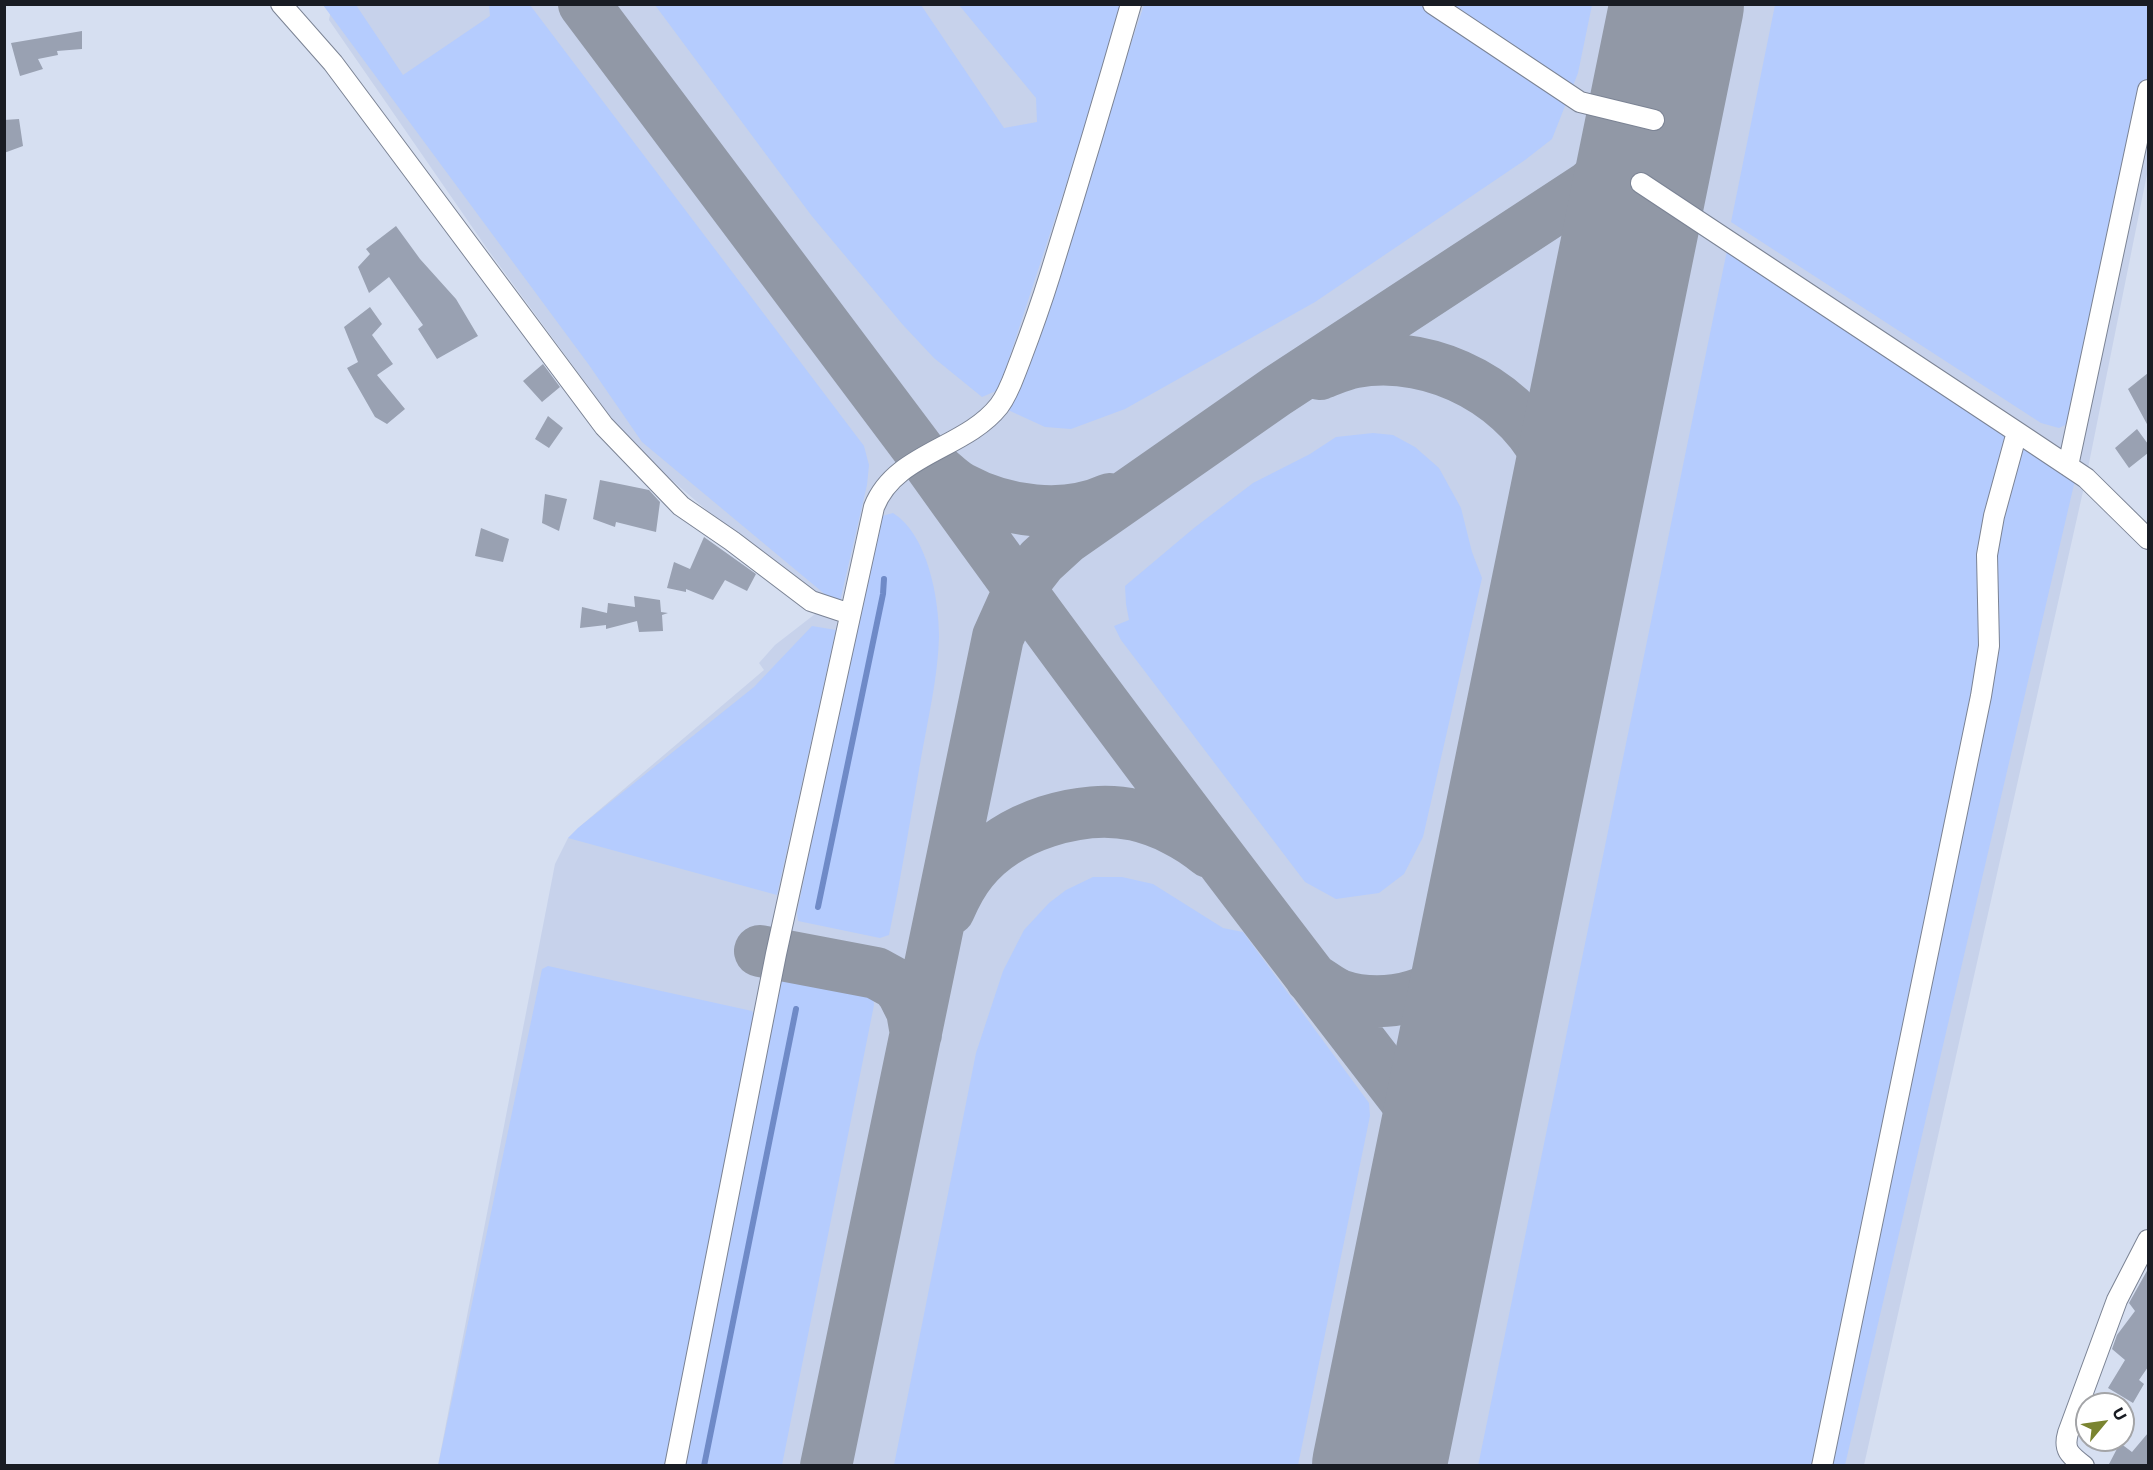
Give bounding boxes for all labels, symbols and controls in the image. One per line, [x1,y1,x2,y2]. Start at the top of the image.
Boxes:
north arrow [2075,1392,2135,1452]
text: U [2108,1404,2131,1424]

